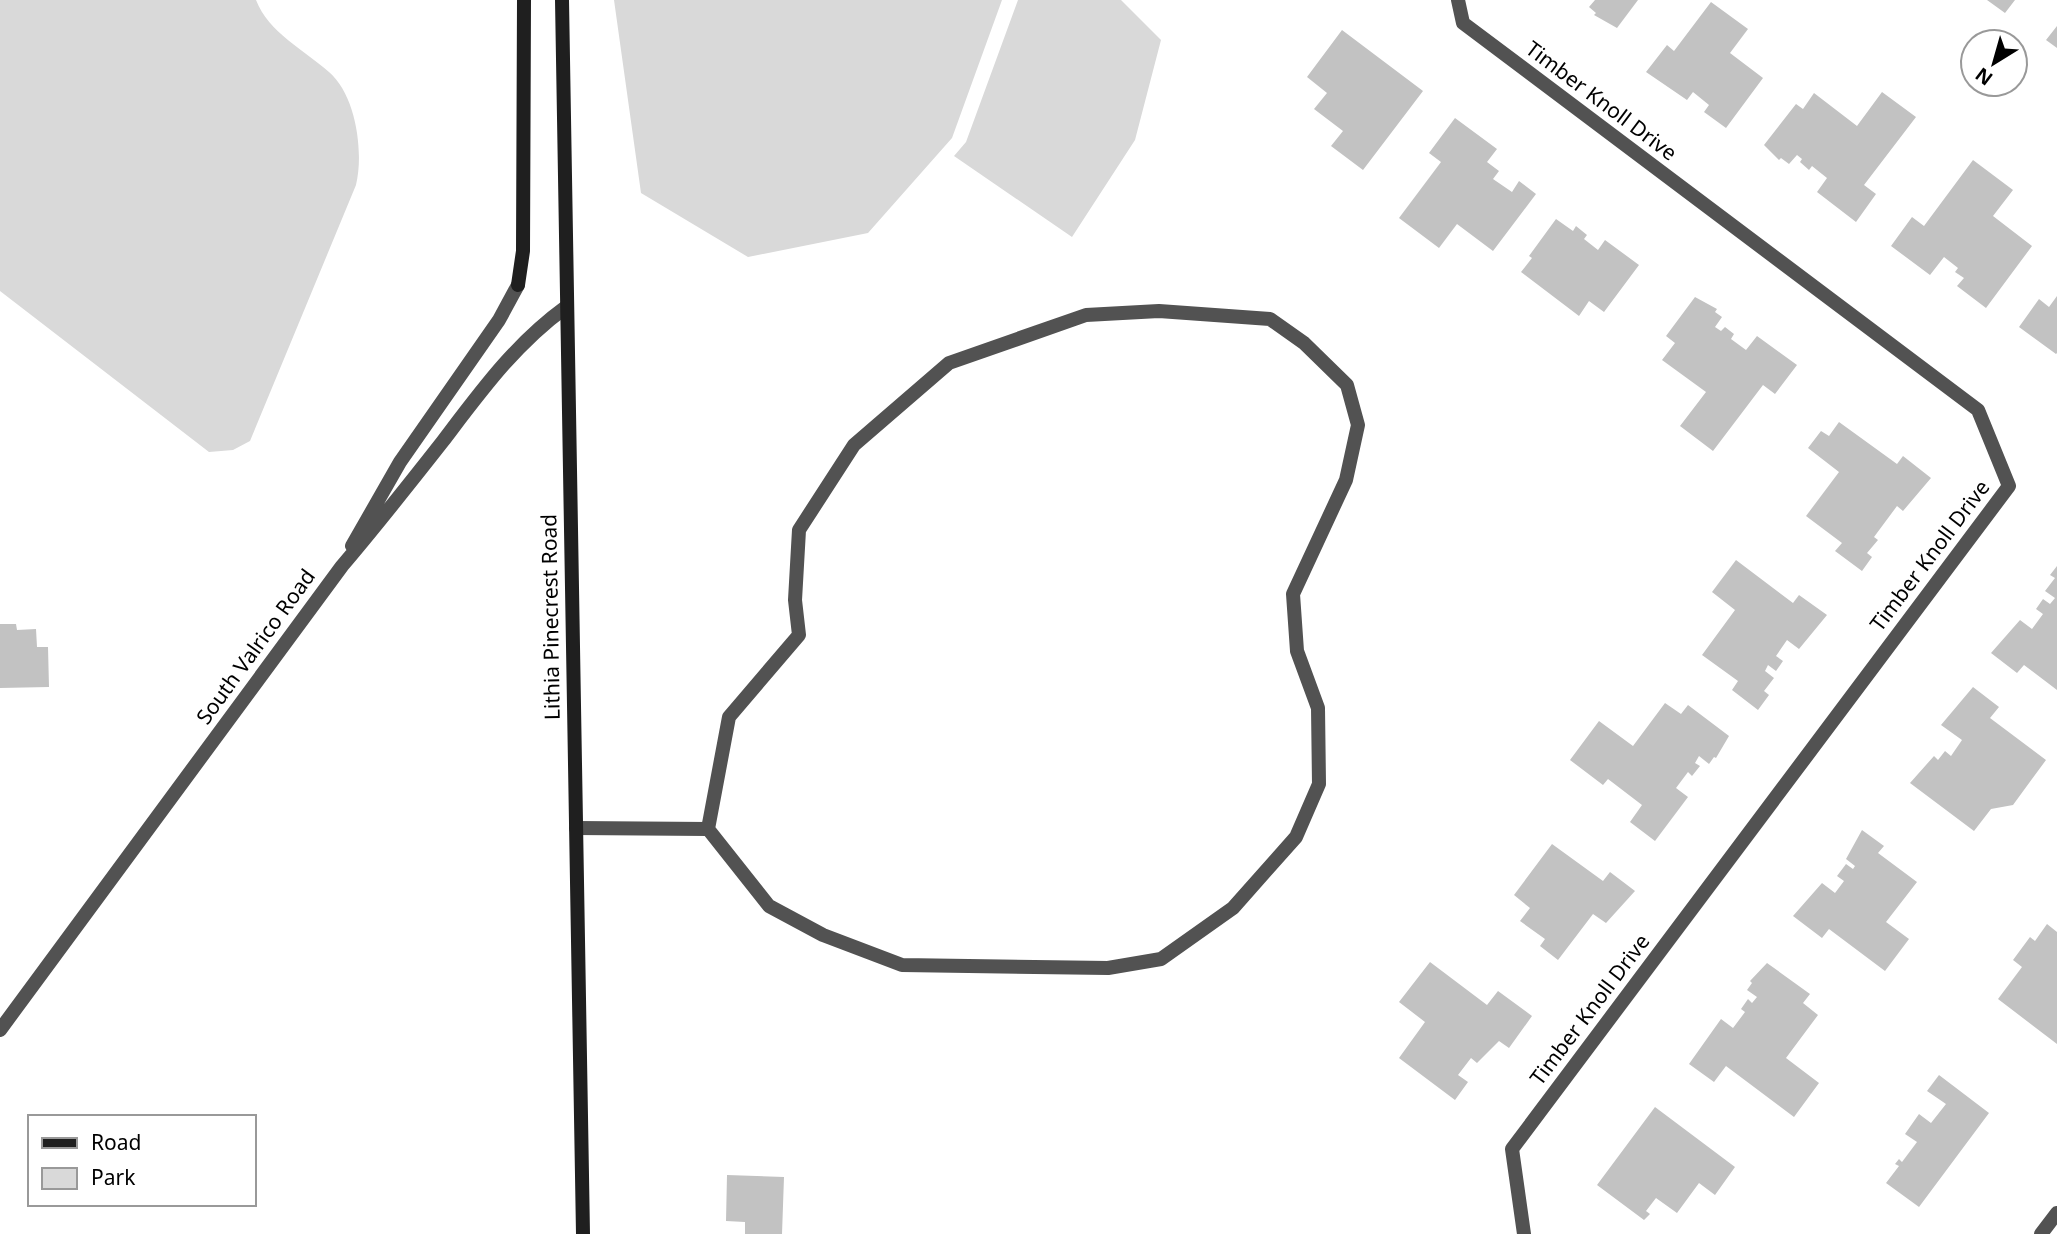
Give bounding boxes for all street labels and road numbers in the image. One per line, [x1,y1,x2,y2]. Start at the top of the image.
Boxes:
street label: Timber Knoll Drive [1520,34,1683,166]
street label: Timber Knoll Drive [1863,474,1995,637]
street label: Lithia Pinecrest Road [534,514,566,720]
street label: South Valrico Road [189,563,321,730]
street label: Timber Knoll Drive [1523,928,1655,1091]

